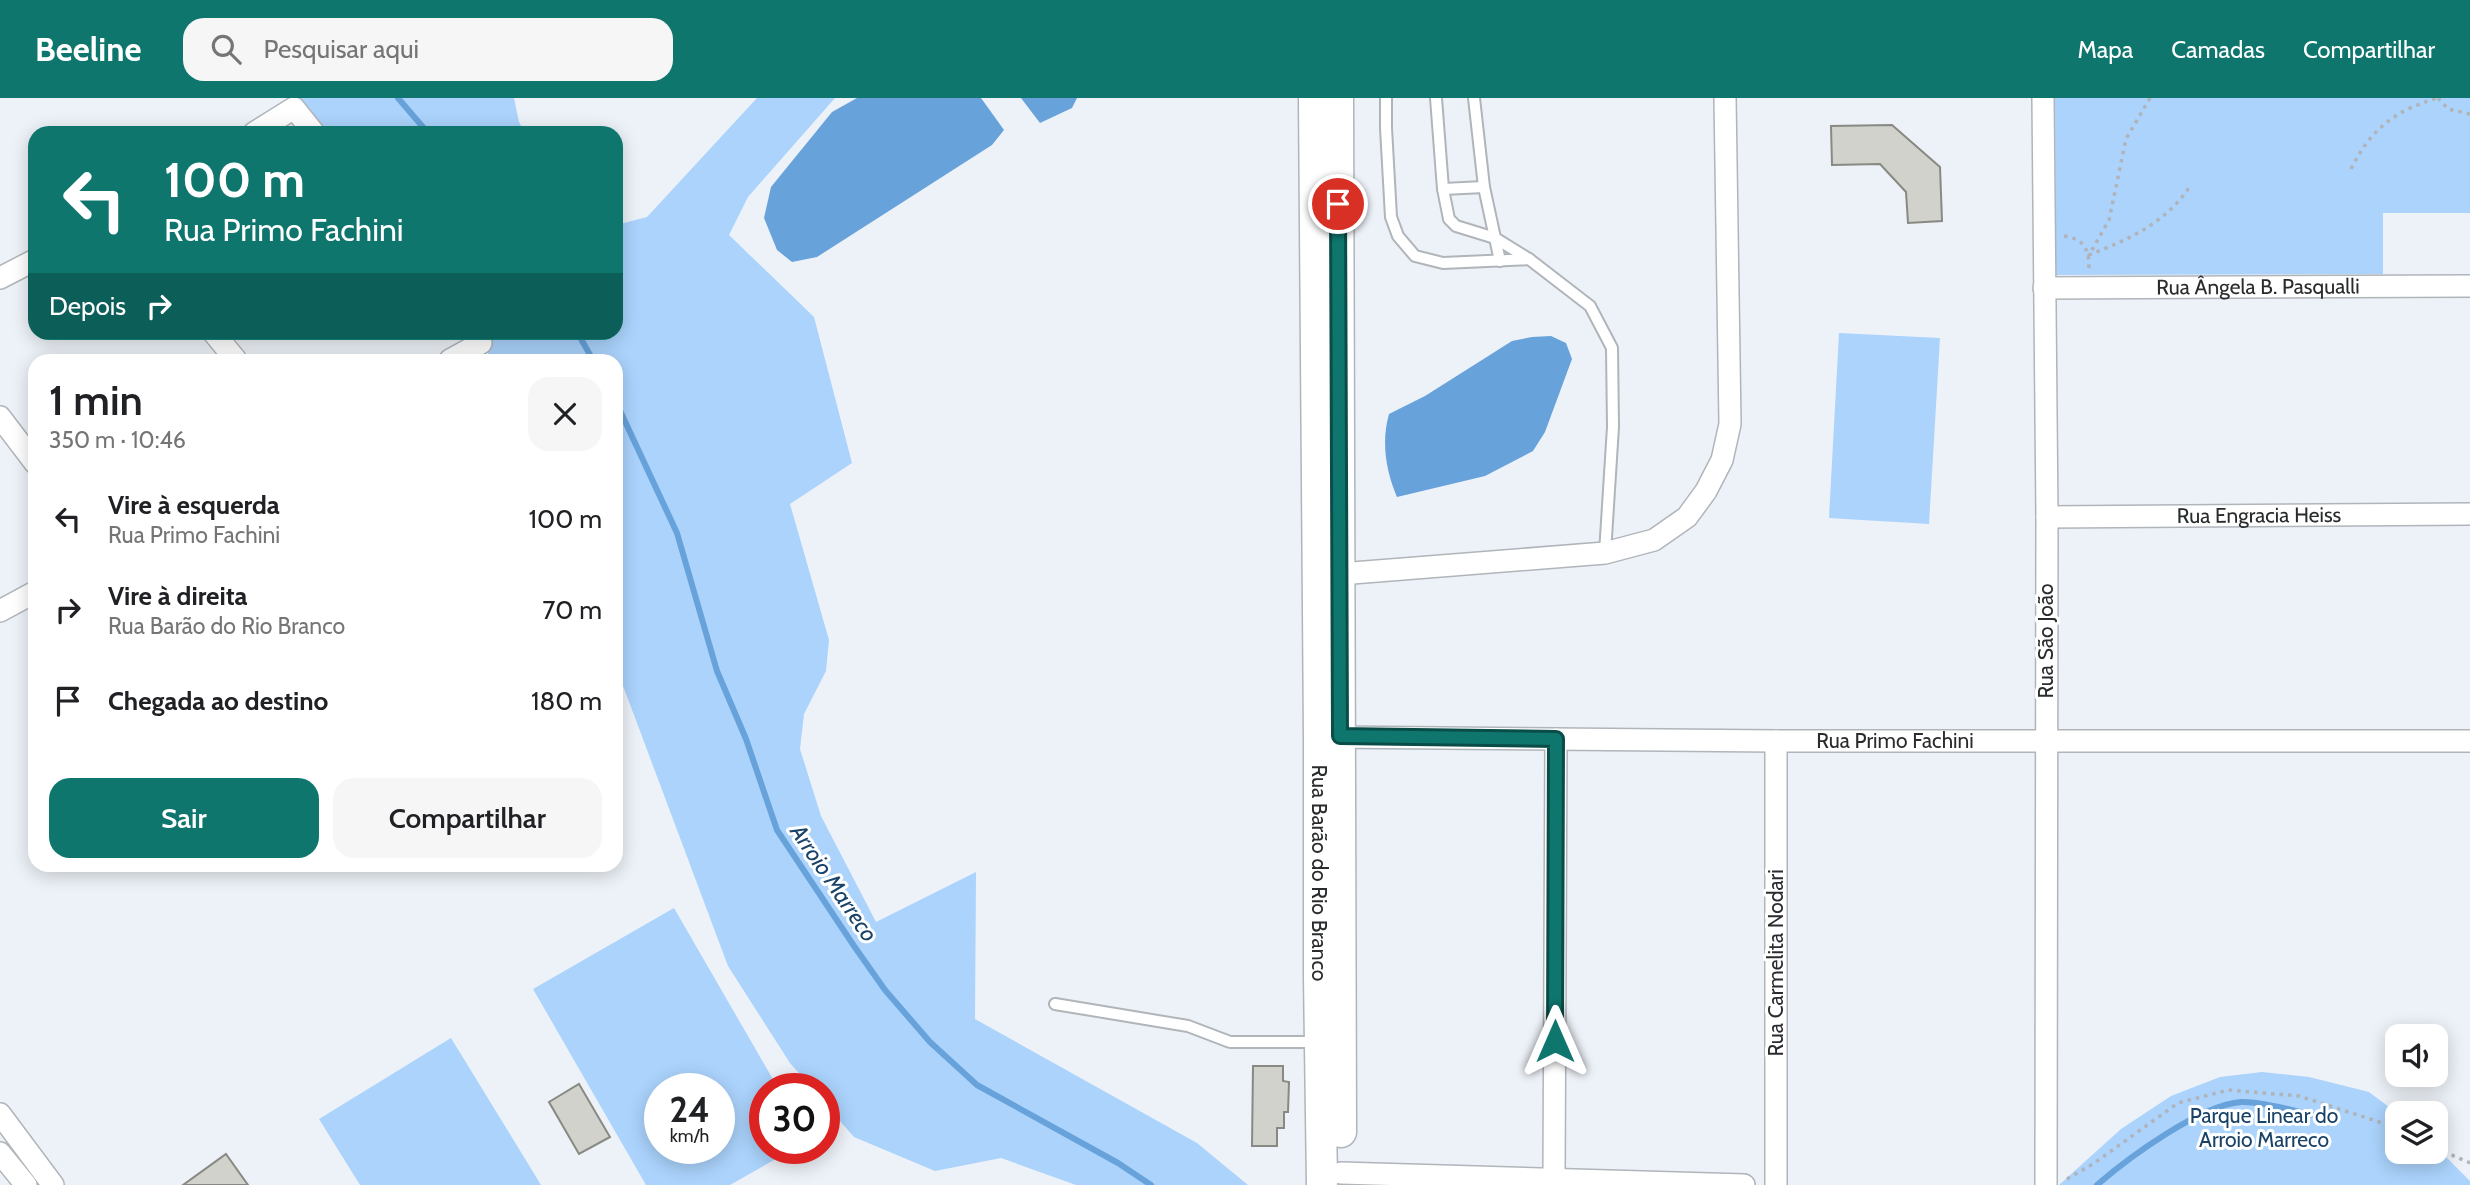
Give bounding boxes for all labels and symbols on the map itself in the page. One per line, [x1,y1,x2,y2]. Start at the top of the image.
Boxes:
pin [1308,174,1368,234]
street label: Rua Ângela B. Pasqualli [2156,274,2360,299]
street label: Rua Engracia Heiss [2177,502,2342,528]
street label: Rua São João [2033,583,2058,699]
street label: Rua Primo Fachini [1816,728,1974,753]
street label: Rua Barão do Rio Branco [1307,765,1332,981]
water label: Arroio Marreco [784,818,884,947]
street label: Rua Carmelita Nodari [1763,869,1788,1057]
position arrow [1518,1004,1592,1078]
speed limit sign: 30 [749,1073,840,1164]
park label: Parque Linear do Arroio Marreco [2190,1103,2338,1152]

